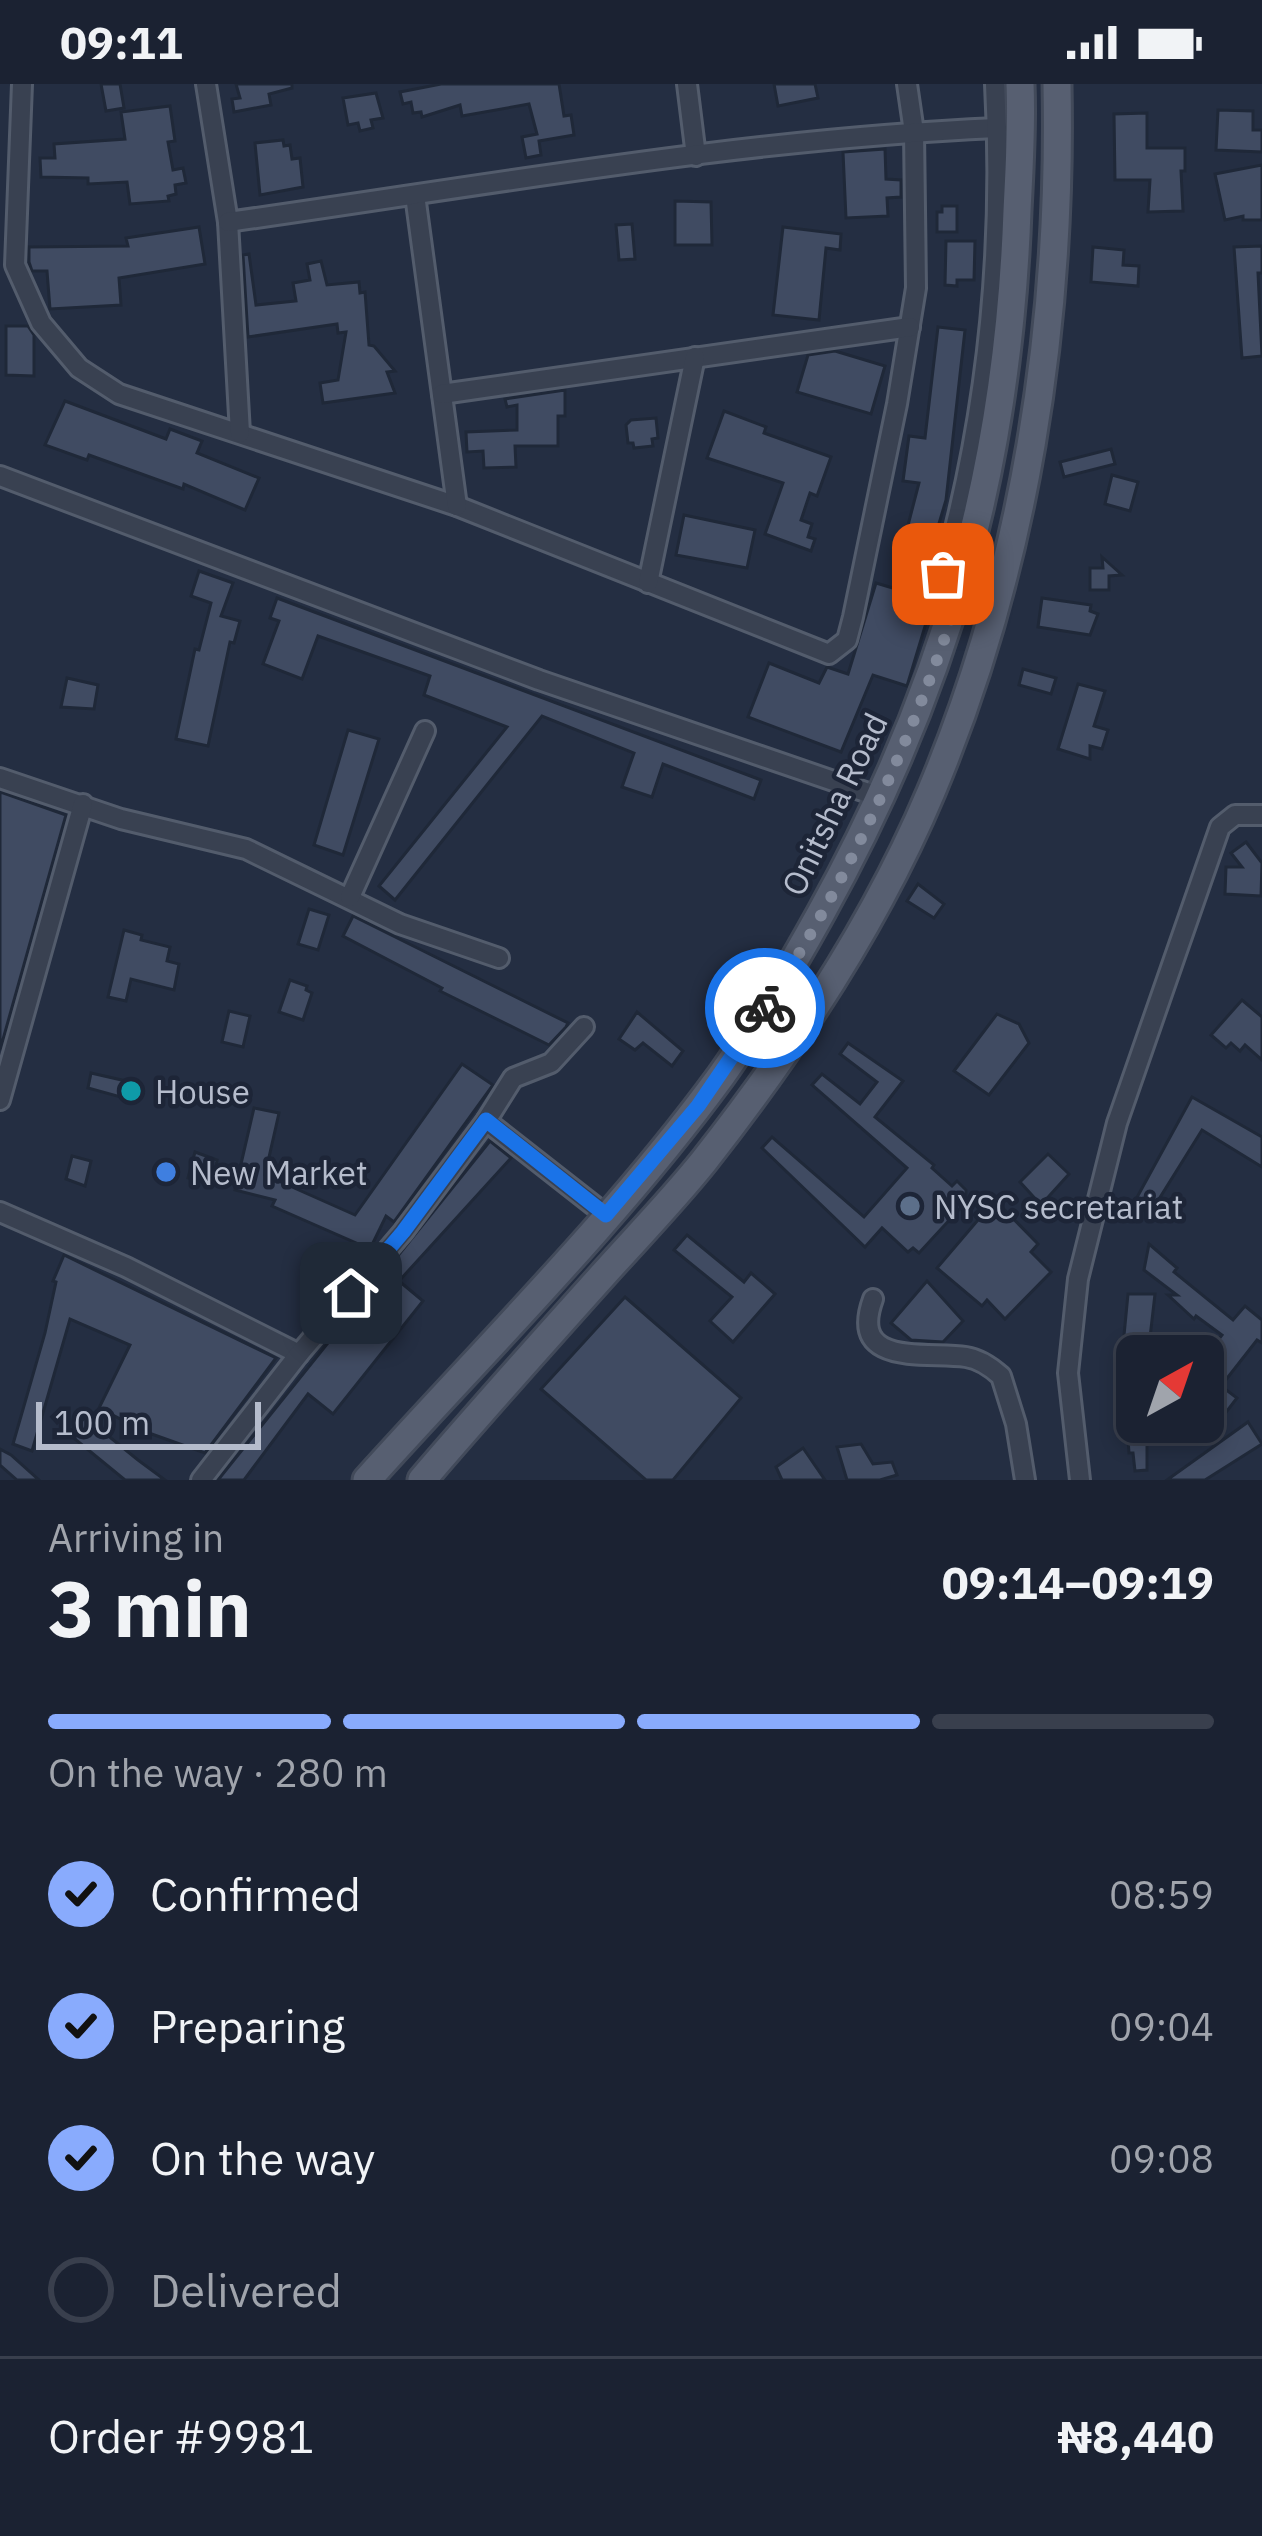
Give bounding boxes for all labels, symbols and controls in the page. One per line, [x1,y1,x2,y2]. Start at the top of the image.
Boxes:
text: 09:11 [60,13,183,71]
pin [892,523,994,625]
icon: bag [910,541,976,607]
street label: Onitsha Road [771,706,897,902]
courier [705,948,825,1068]
icon: bike [732,975,798,1041]
place label: House [155,1070,250,1113]
marker: House [118,1078,144,1104]
place label: New Market [190,1151,367,1194]
marker: New Market [153,1159,179,1185]
place label: NYSC secretariat [934,1185,1183,1228]
marker: NYSC secretariat [897,1193,923,1219]
pin [300,1242,402,1344]
icon: home [318,1260,384,1326]
north arrow [1116,1335,1224,1443]
map controls [1116,1335,1224,1443]
scale bar [36,1396,261,1449]
text: 100 m [54,1401,150,1444]
text: Arriving in [48,1512,224,1563]
text: 09:14–09:19 [942,1553,1214,1611]
text: 3 min [48,1557,252,1658]
text: On the way · 280 m [48,1747,388,1798]
icon: check [48,1861,114,1927]
text: Confirmed [150,1865,361,1923]
text: 08:59 [1109,1869,1214,1920]
icon: check [48,1993,114,2059]
text: Preparing [150,1997,345,2055]
text: 09:04 [1109,2001,1214,2052]
icon: check [48,2125,114,2191]
text: On the way [150,2129,375,2187]
text: 09:08 [1109,2133,1214,2184]
text: Delivered [150,2261,342,2319]
text: Order #9981 [48,2407,314,2465]
text: ₦8,440 [1057,2407,1214,2465]

